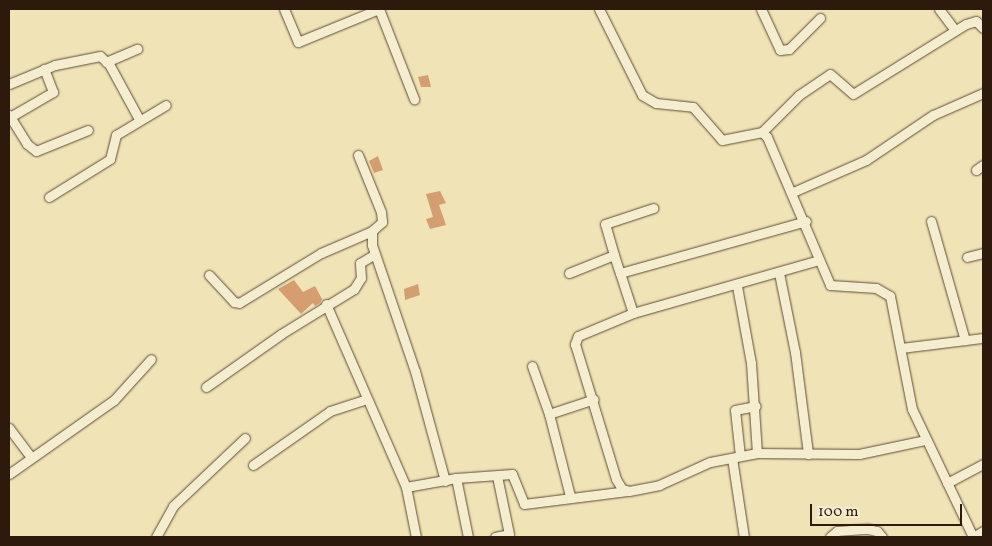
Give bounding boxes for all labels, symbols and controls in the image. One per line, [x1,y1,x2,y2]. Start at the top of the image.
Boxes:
scale bar [812,494,964,526]
text: 100 m [818,502,858,523]

